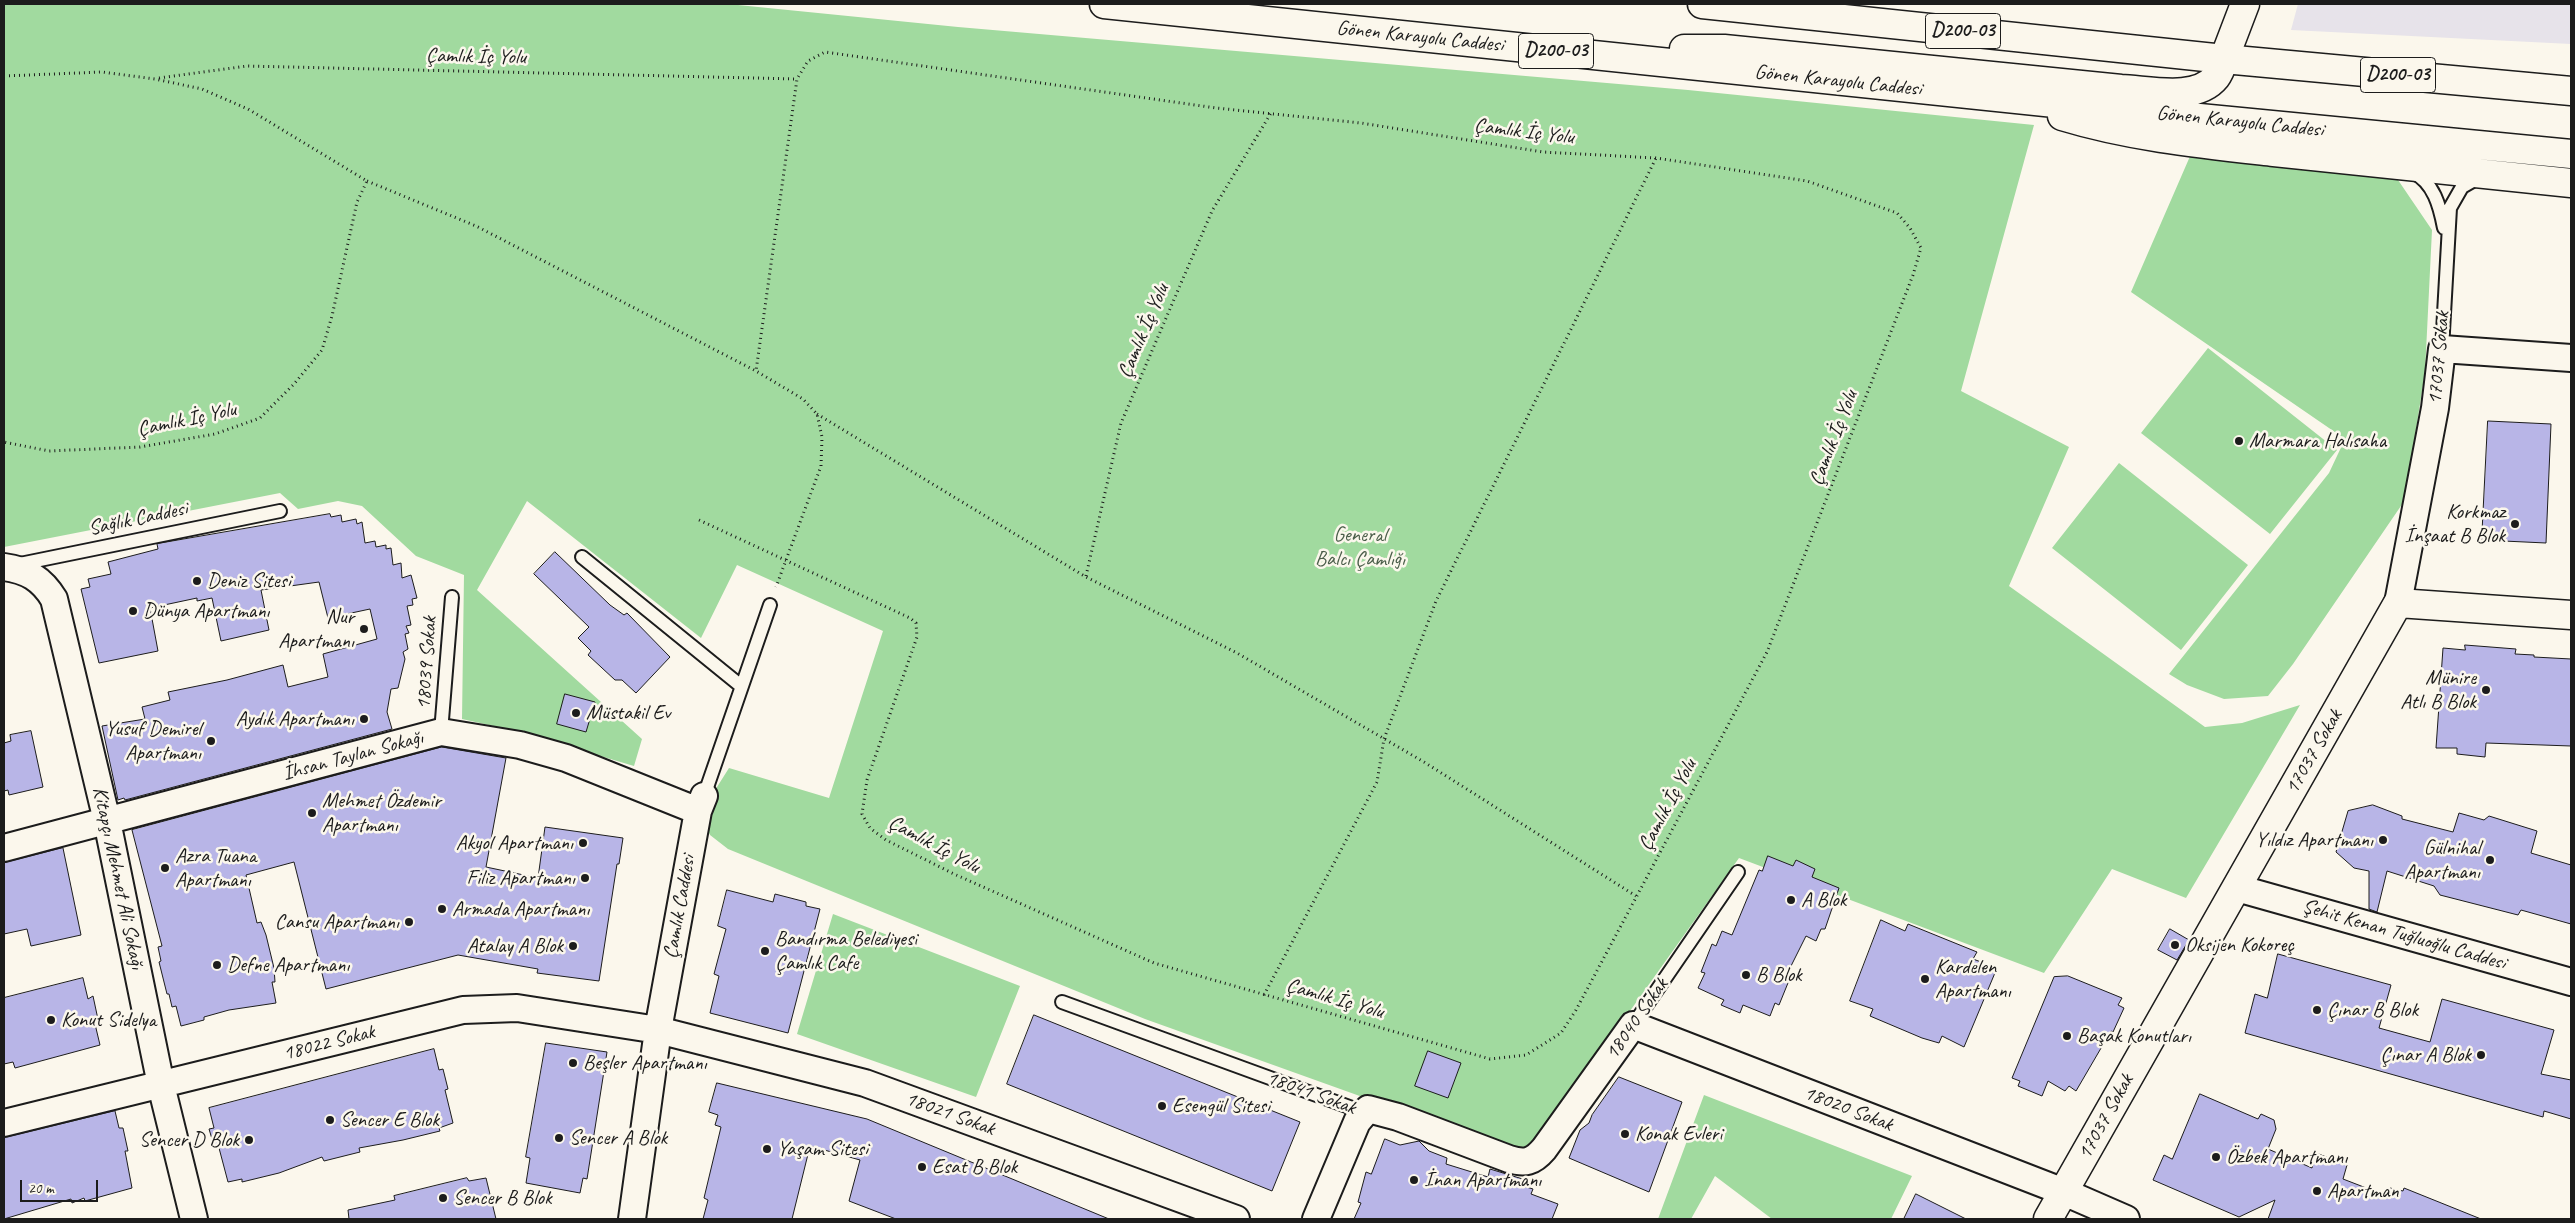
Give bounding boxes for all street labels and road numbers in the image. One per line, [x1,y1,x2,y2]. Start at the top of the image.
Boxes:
road number: D200-03 [1926,14,2000,48]
street label: Gönen Karayolu Caddesi [1335,16,1505,58]
road number: D200-03 [1518,34,1594,68]
street label: Çamlık İç Yolu [426,44,526,70]
road number: D200-03 [2360,58,2436,92]
street label: Gönen Karayolu Caddesi [1753,60,1923,102]
street label: Gönen Karayolu Caddesi [2155,101,2325,143]
street label: Çamlık İç Yolu [1473,113,1575,151]
street label: Çamlık İç Yolu [1113,280,1175,382]
street label: 17037 Sokak [2422,310,2456,406]
street label: Çamlık İç Yolu [1804,387,1864,489]
street label: Çamlık İç Yolu [135,397,239,443]
street label: Sağlık Caddesi [86,496,190,542]
street label: 18039 Sokak [411,615,443,711]
street label: 17037 Sokak [2280,705,2348,799]
street label: İhsan Taylan Sokağı [280,725,426,787]
street label: Çamlık İç Yolu [1633,755,1703,855]
street label: Kitapçı Mehmet Ali Sokağı [86,785,150,971]
street label: Çamlık İç Yolu [884,810,984,880]
street label: Çamlık Caddesi [658,853,702,961]
street label: Şehit Kenan Tuğluoğlu Caddesi [2299,894,2509,976]
street label: Çamlık İç Yolu [1283,973,1387,1025]
street label: 18040 Sokak [1600,973,1674,1065]
street label: 18022 Sokak [281,1019,377,1067]
street label: 18041 Sokak [1263,1065,1359,1121]
street label: 17037 Sokak [2072,1070,2140,1164]
street label: 18020 Sokak [1800,1080,1896,1138]
street label: 18021 Sokak [902,1086,998,1142]

